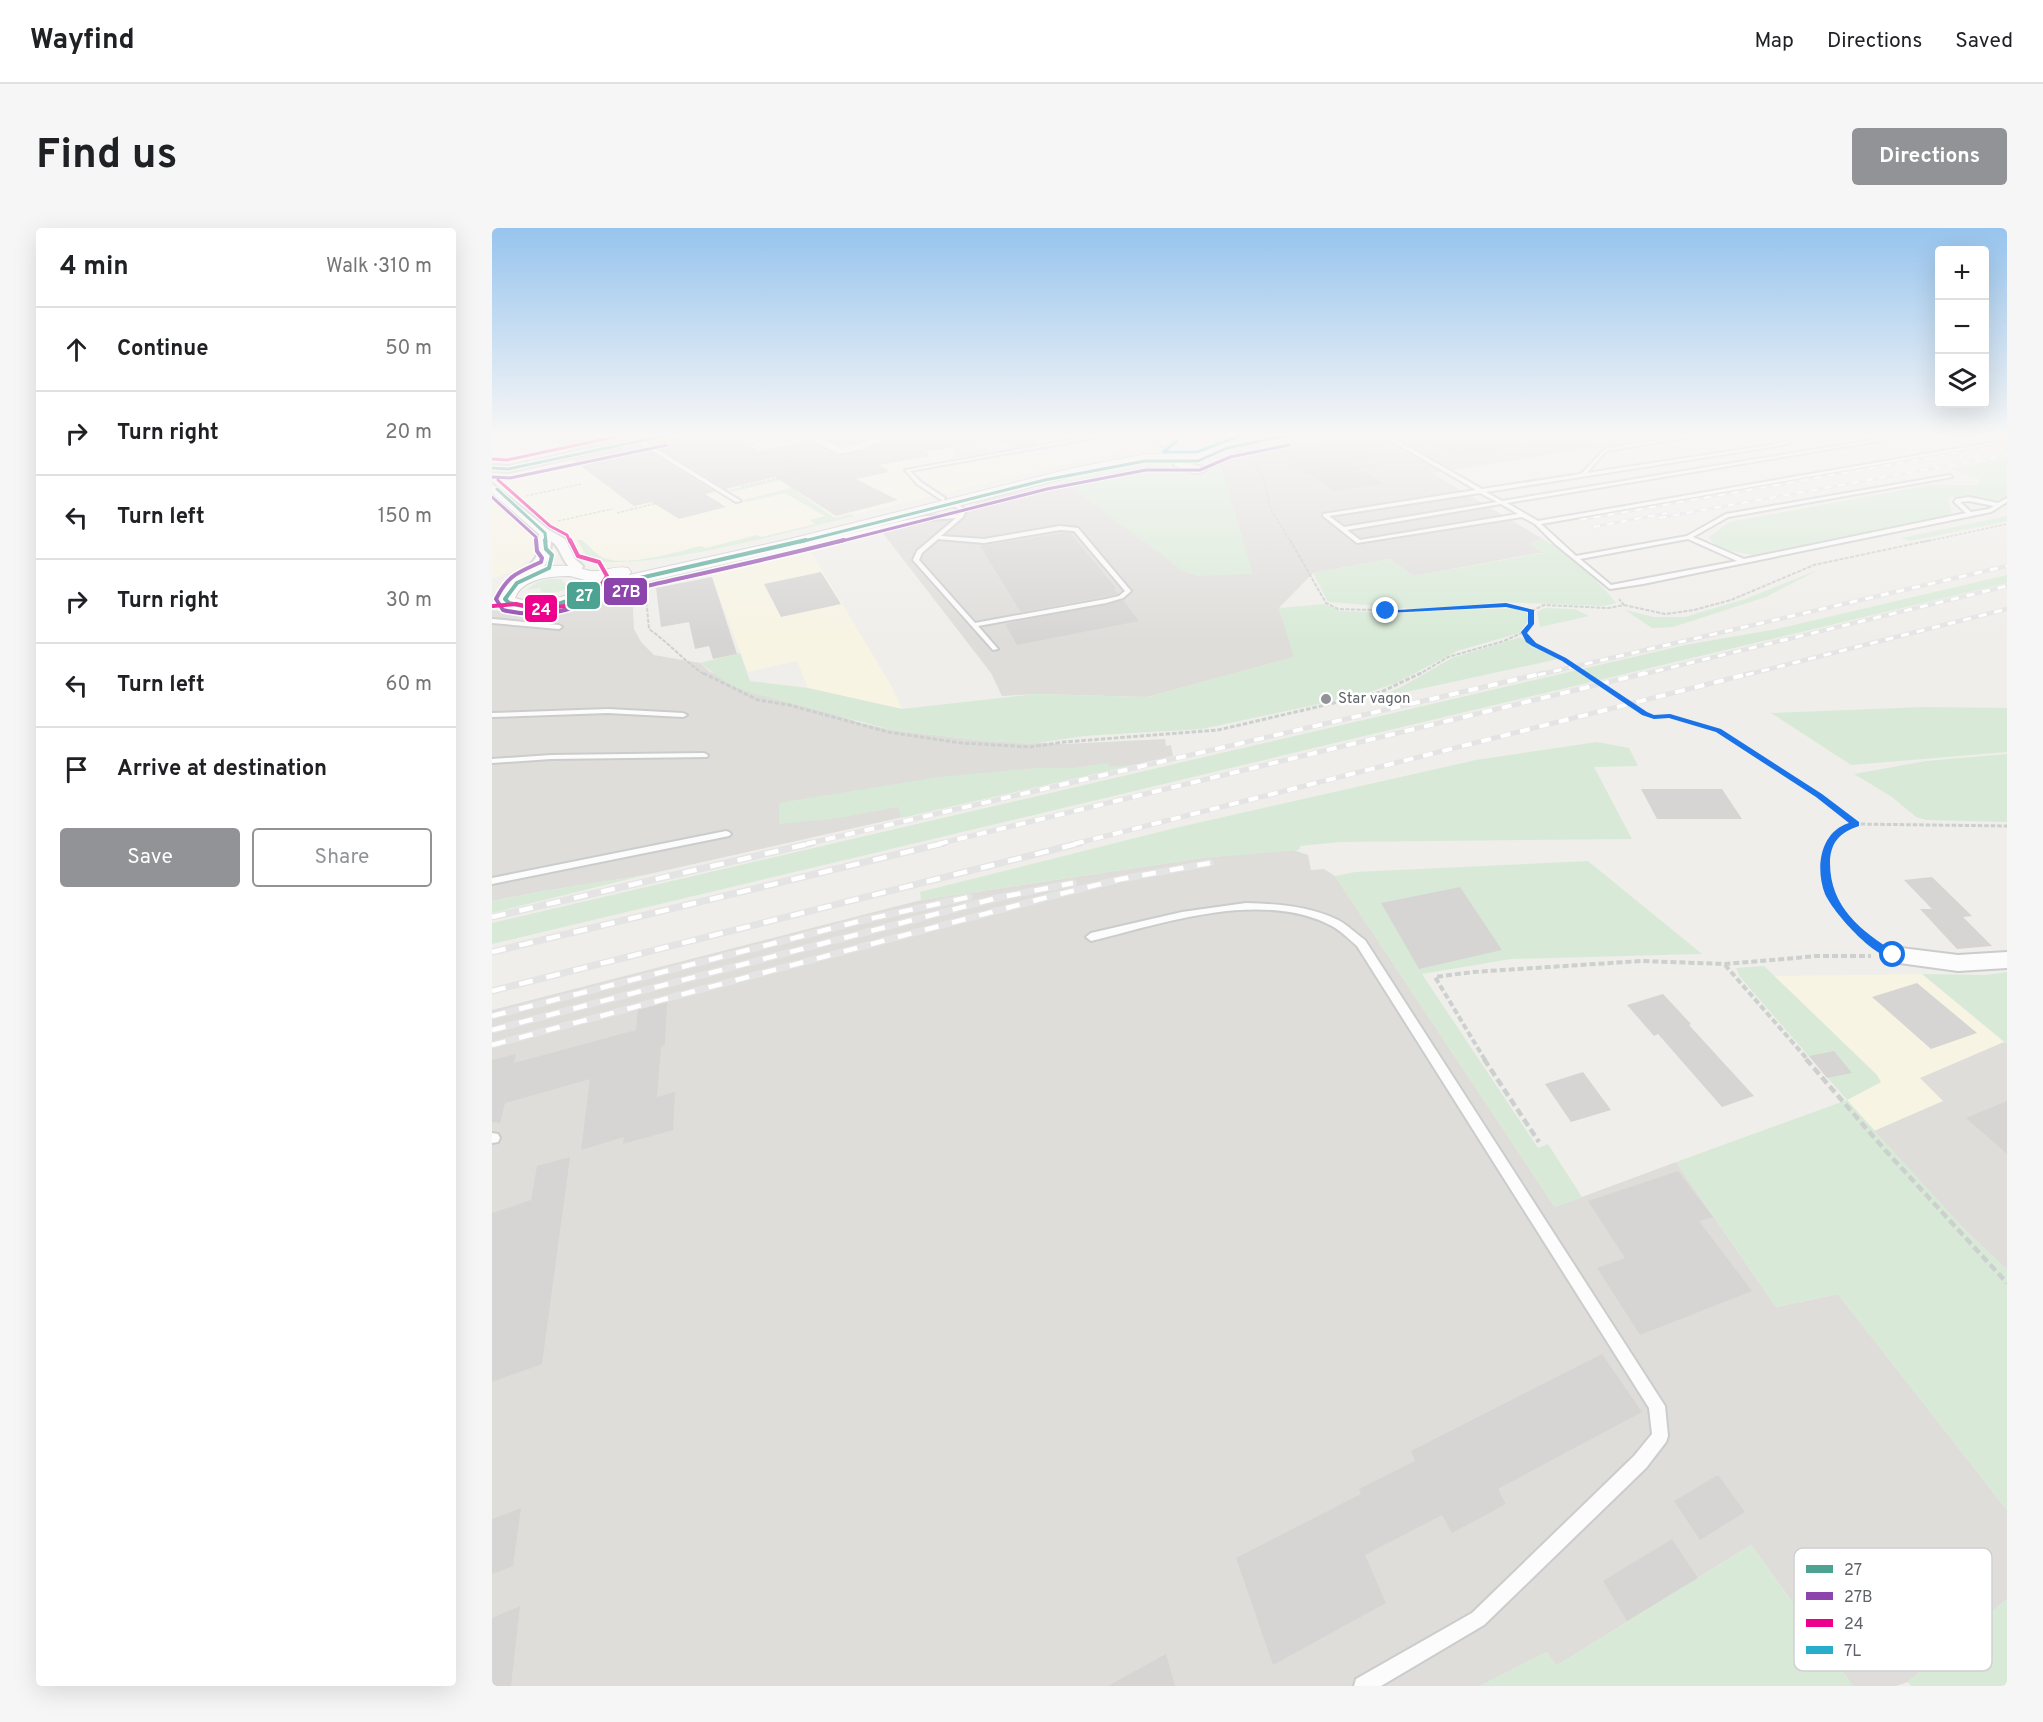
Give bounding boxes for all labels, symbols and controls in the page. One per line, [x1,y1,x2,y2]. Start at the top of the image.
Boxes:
text: Wayfind [30,23,135,59]
text: Map [1754,28,1794,55]
text: Directions [1827,28,1922,55]
text: Saved [1955,28,2013,55]
button: Directions [1852,128,2007,185]
text: Find us [36,130,177,183]
map controls [1935,246,1989,408]
button: + [1935,246,1989,300]
text: 4 min [60,251,129,284]
text: Walk · 310 m [326,254,432,280]
button: − [1935,300,1989,354]
icon: ahead [60,333,93,366]
text: Continue [117,336,208,363]
text: 50 m [385,336,432,362]
button: layers [1935,354,1989,408]
icon: right [60,417,93,450]
text: Turn right [117,420,219,447]
text: 20 m [385,420,432,446]
icon: left [60,501,93,534]
text: Turn left [117,504,205,531]
text: 150 m [378,504,432,530]
line badge: 27B [603,577,648,606]
line badge: 27 [566,581,601,610]
text: 27B [611,583,641,603]
icon: right [60,585,93,618]
text: 27 [575,587,593,607]
text: Turn right [117,588,219,615]
text: 30 m [386,588,432,614]
line badge: 24 [524,594,558,623]
route end [1372,597,1398,623]
text: 24 [531,601,551,621]
icon: left [60,669,93,702]
text: Turn left [117,672,205,699]
text: 60 m [386,672,432,698]
place label: Star vagon [1338,690,1410,709]
marker: Star vagon [1319,692,1333,706]
icon: arrive [60,753,93,786]
text: Arrive at destination [117,756,327,783]
button: Save [60,828,240,887]
button: Share [252,828,432,887]
route start [1879,941,1905,967]
legend [1794,1548,1992,1671]
text: 27 [1844,1561,1862,1581]
text: 27B [1844,1588,1872,1608]
text: 24 [1844,1615,1864,1635]
text: 7L [1844,1642,1861,1662]

